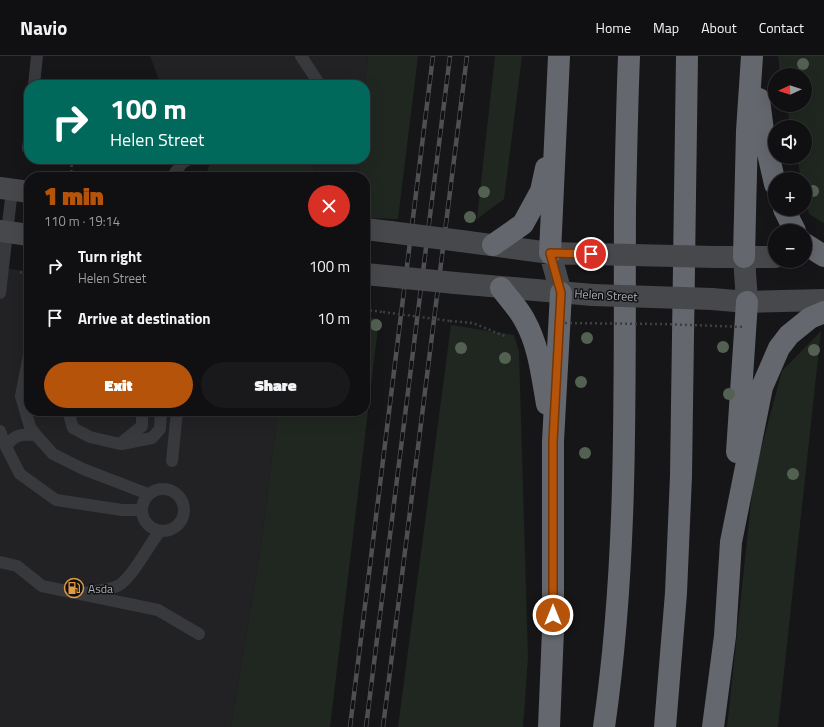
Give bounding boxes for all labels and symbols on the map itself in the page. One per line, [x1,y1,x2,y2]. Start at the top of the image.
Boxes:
north arrow [768,68,812,112]
pin [574,237,608,271]
street label: Helen Street [574,284,639,306]
fuel station icon: Asda [63,577,85,599]
place label: Asda [88,579,113,598]
position arrow [532,594,574,636]

